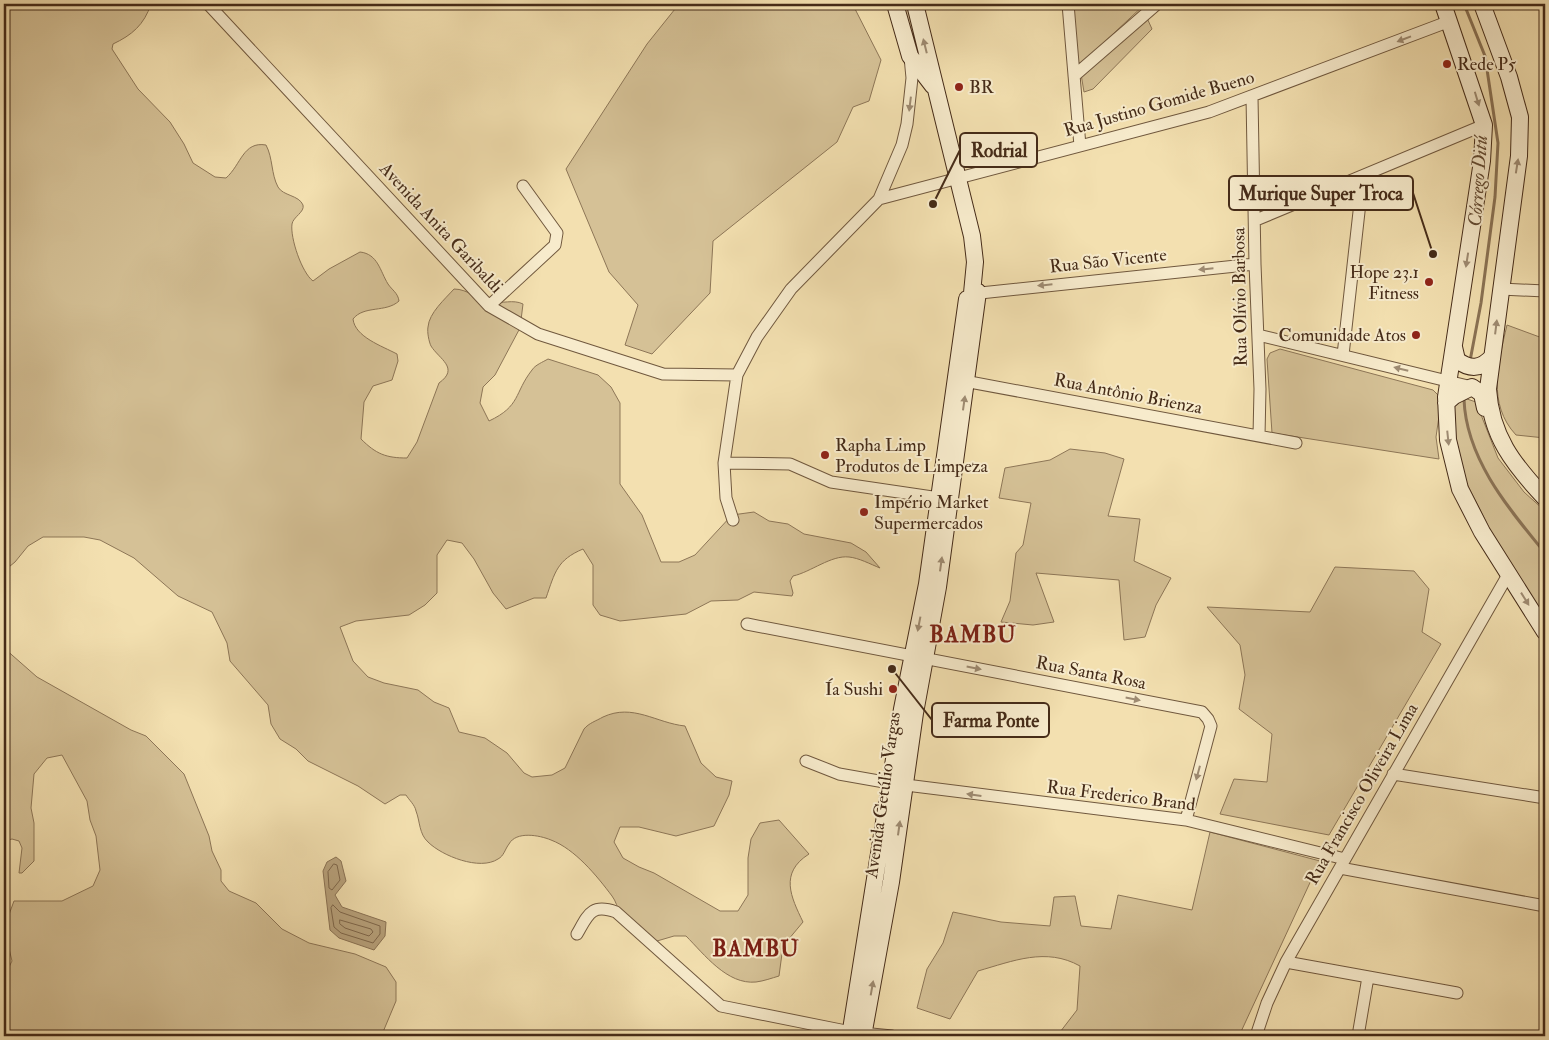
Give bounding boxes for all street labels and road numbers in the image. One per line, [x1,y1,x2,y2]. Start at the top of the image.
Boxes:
street label: Rua Justino Gomide Bueno [1061,66,1257,142]
street label: Avenida Anita Garibaldi [374,157,508,298]
street label: Rua Olívio Barbosa [1227,227,1253,367]
street label: Rua São Vicente [1048,243,1168,279]
street label: Rua Antônio Brienza [1052,368,1205,420]
street label: Rua Santa Rosa [1034,651,1149,695]
street label: Rua Francisco Oliveira Lima [1301,698,1424,889]
street label: Avenida Getúlio Vargas [860,711,906,880]
street label: Rua Frederico Brand [1045,775,1197,817]

